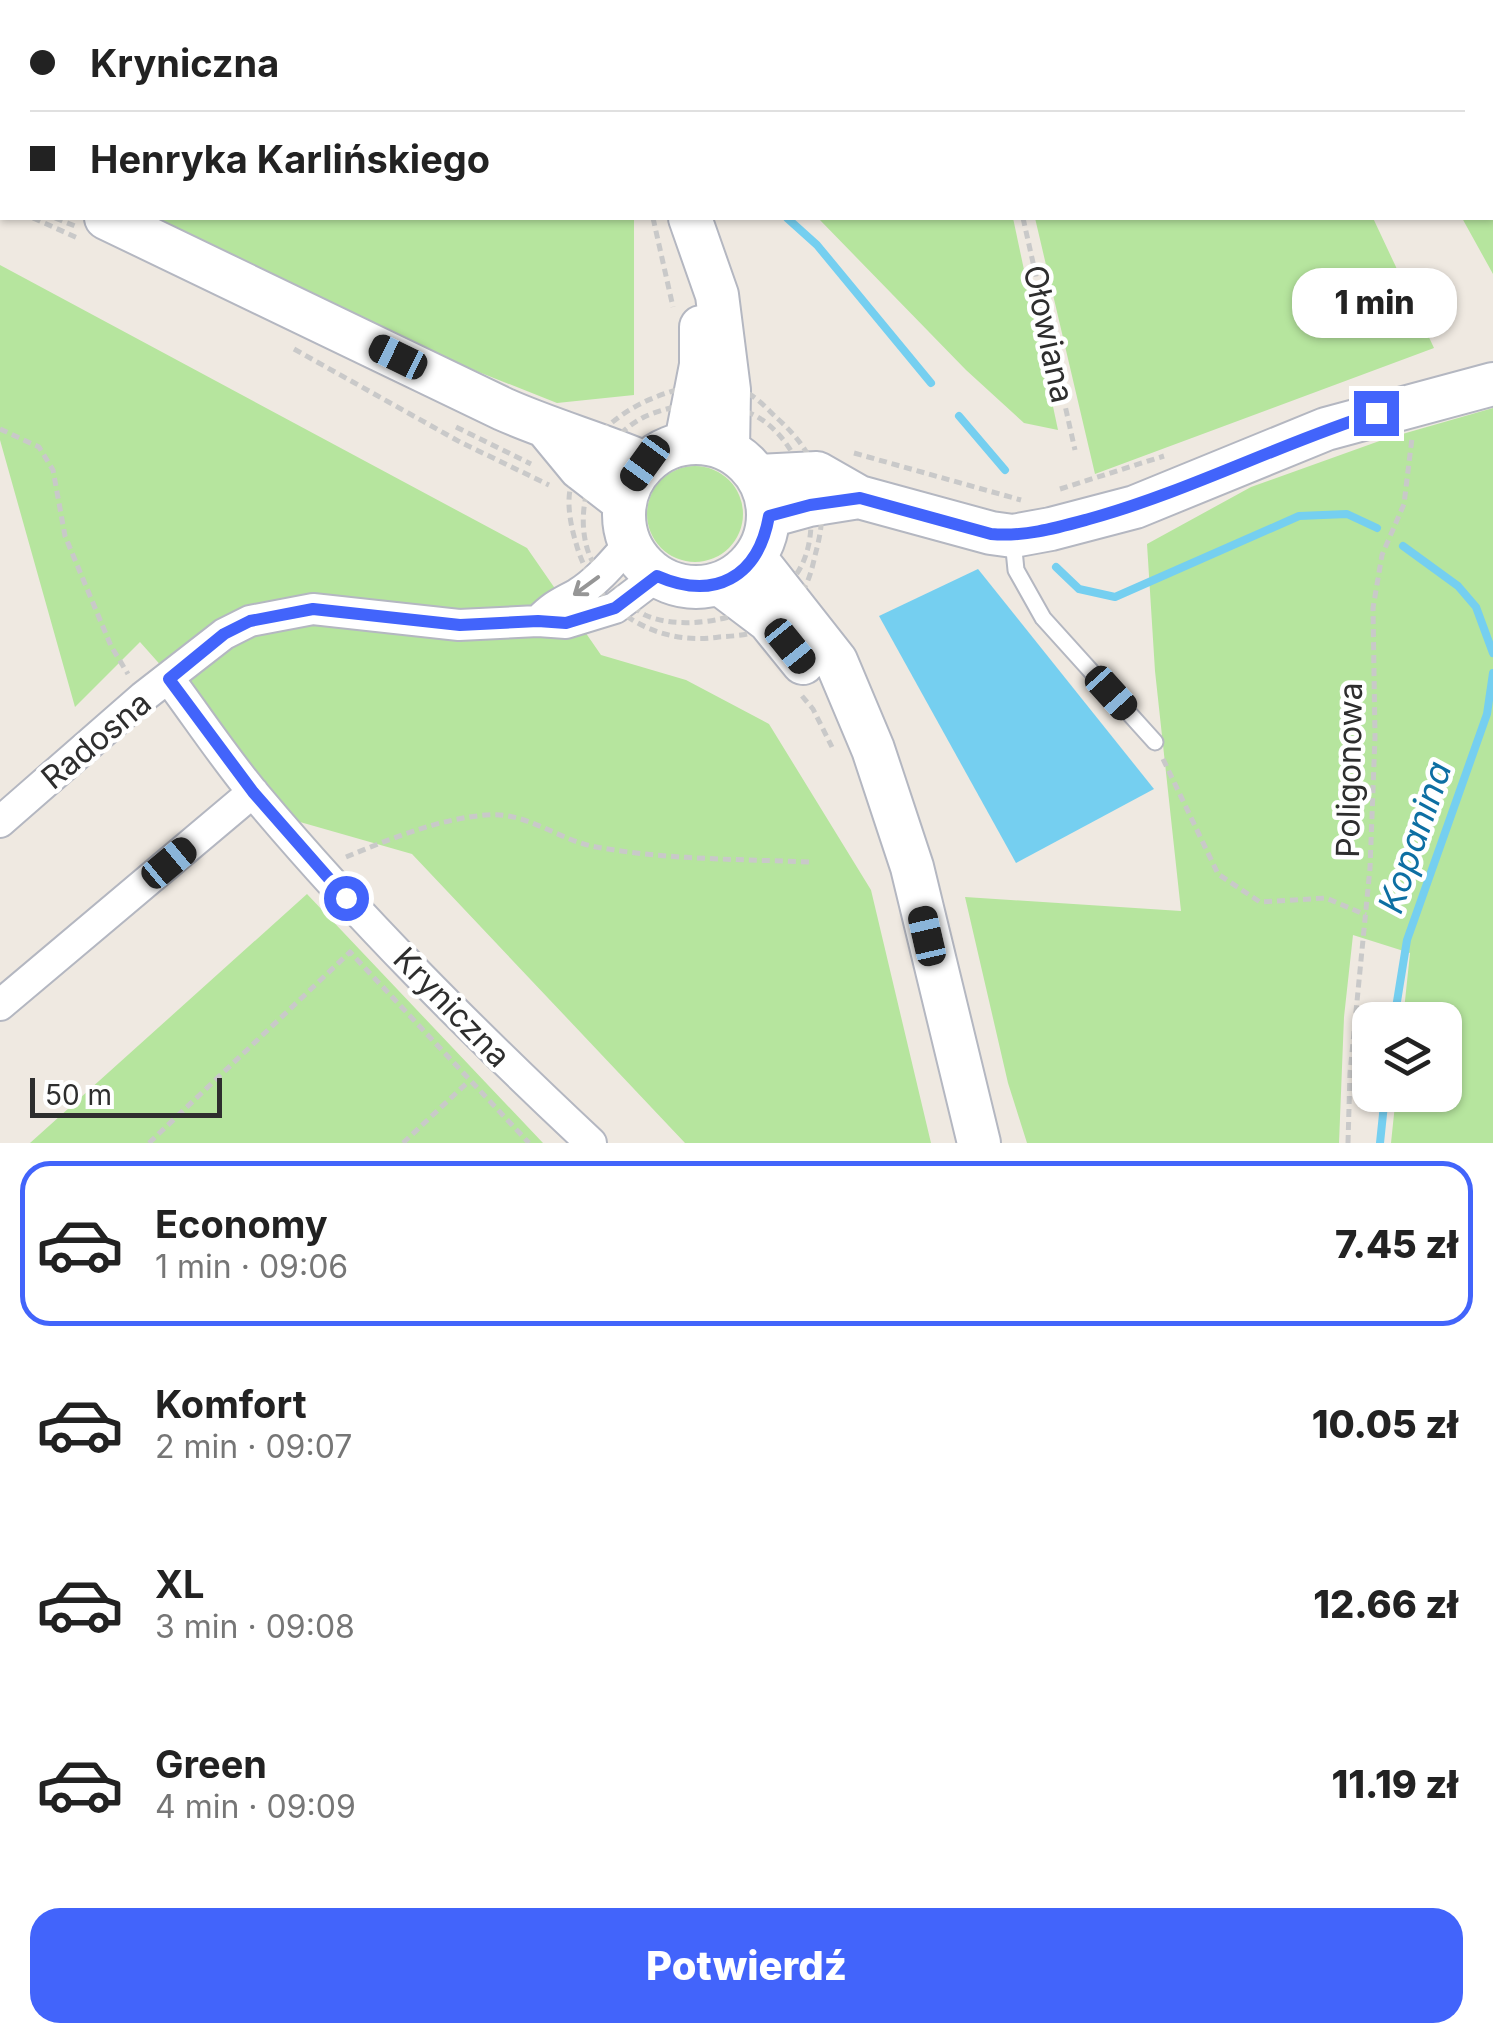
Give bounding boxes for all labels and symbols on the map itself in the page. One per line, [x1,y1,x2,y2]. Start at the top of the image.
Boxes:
street label: Ołowiana [1015,262,1083,406]
callout: 1 min [1294,268,1458,338]
car [364,330,432,384]
route end [1354,391,1399,436]
car [615,430,675,496]
one-way arrow [573,575,600,596]
car [759,613,821,679]
car [1080,661,1142,725]
street label: Poligonowa [1328,682,1370,858]
street label: Radosna [33,683,159,797]
water label: Kopanina [1369,756,1459,918]
car [136,832,202,894]
route start [324,876,369,921]
car [906,903,948,969]
street label: Kryniczna [386,939,518,1075]
scale bar [30,1073,222,1118]

